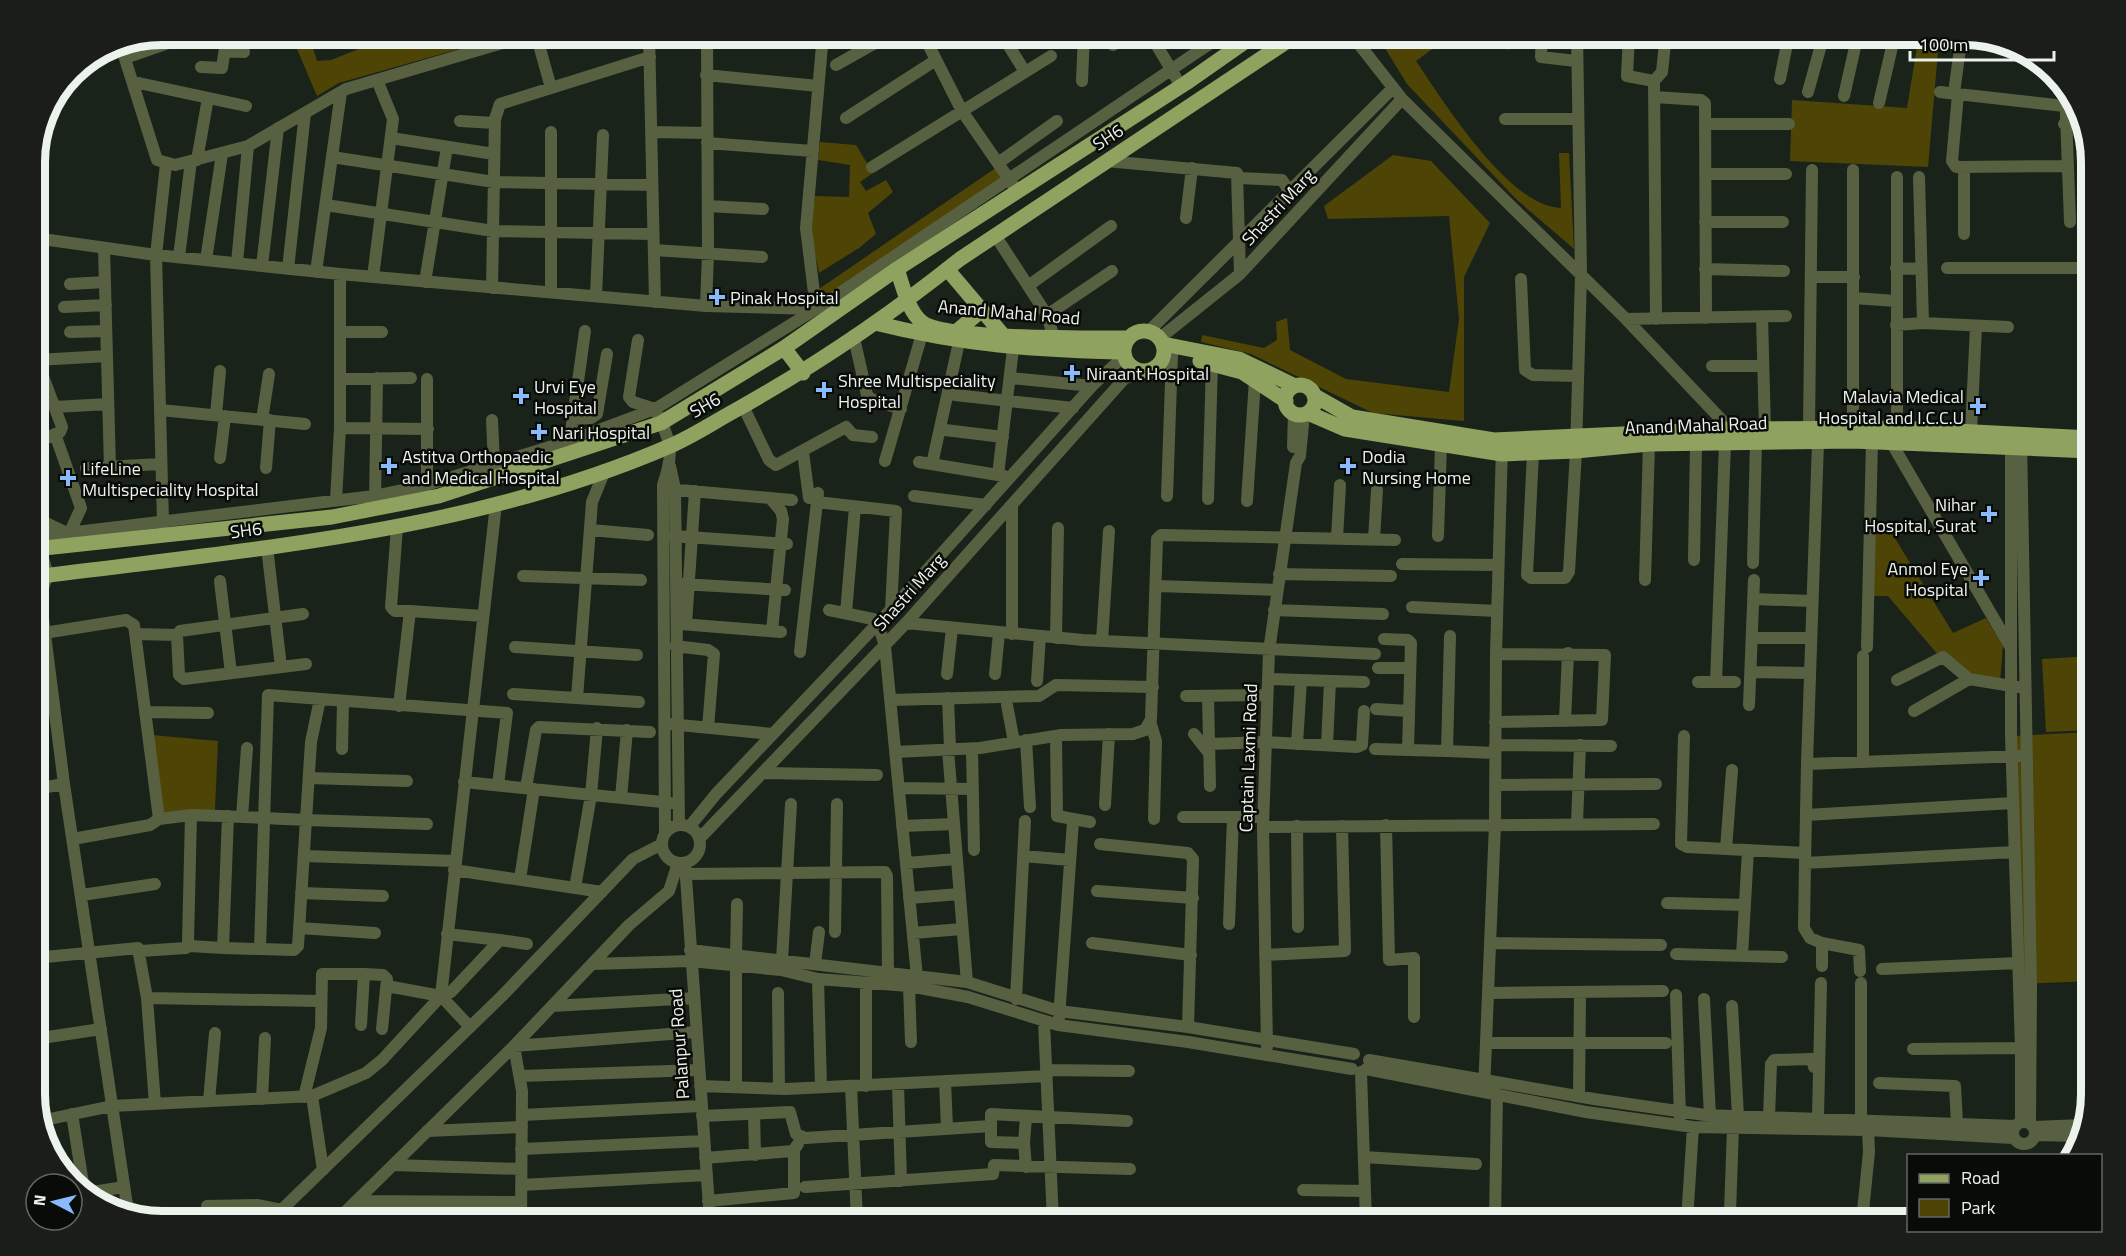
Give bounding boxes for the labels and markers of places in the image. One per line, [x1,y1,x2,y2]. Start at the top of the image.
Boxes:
place label: Pinak Hospital [730,284,839,311]
marker: Pinak Hospital [708,288,726,306]
place label: Niraant Hospital [1086,360,1209,387]
marker: Niraant Hospital [1063,364,1081,382]
place label: Shree Multispeciality Hospital [838,367,996,415]
place label: Urvi Eye Hospital [534,373,597,421]
marker: Shree Multispeciality Hospital [815,381,833,399]
place label: Malavia Medical Hospital and I.C.C.U [1818,383,1964,431]
marker: Urvi Eye Hospital [512,387,530,405]
marker: Malavia Medical Hospital and I.C.C.U [1969,397,1987,415]
place label: Nari Hospital [552,419,650,446]
marker: Nari Hospital [530,423,548,441]
place label: Astitva Orthopaedic and Medical Hospital [402,443,560,491]
place label: Dodia Nursing Home [1362,443,1471,491]
place label: LifeLine Multispeciality Hospital [82,455,259,503]
marker: Astitva Orthopaedic and Medical Hospital [380,457,398,475]
marker: Dodia Nursing Home [1339,457,1357,475]
marker: LifeLine Multispeciality Hospital [59,469,77,487]
place label: Nihar Hospital, Surat [1864,491,1977,539]
marker: Nihar Hospital, Surat [1980,505,1998,523]
place label: Anmol Eye Hospital [1888,555,1968,603]
marker: Anmol Eye Hospital [1972,569,1990,587]

